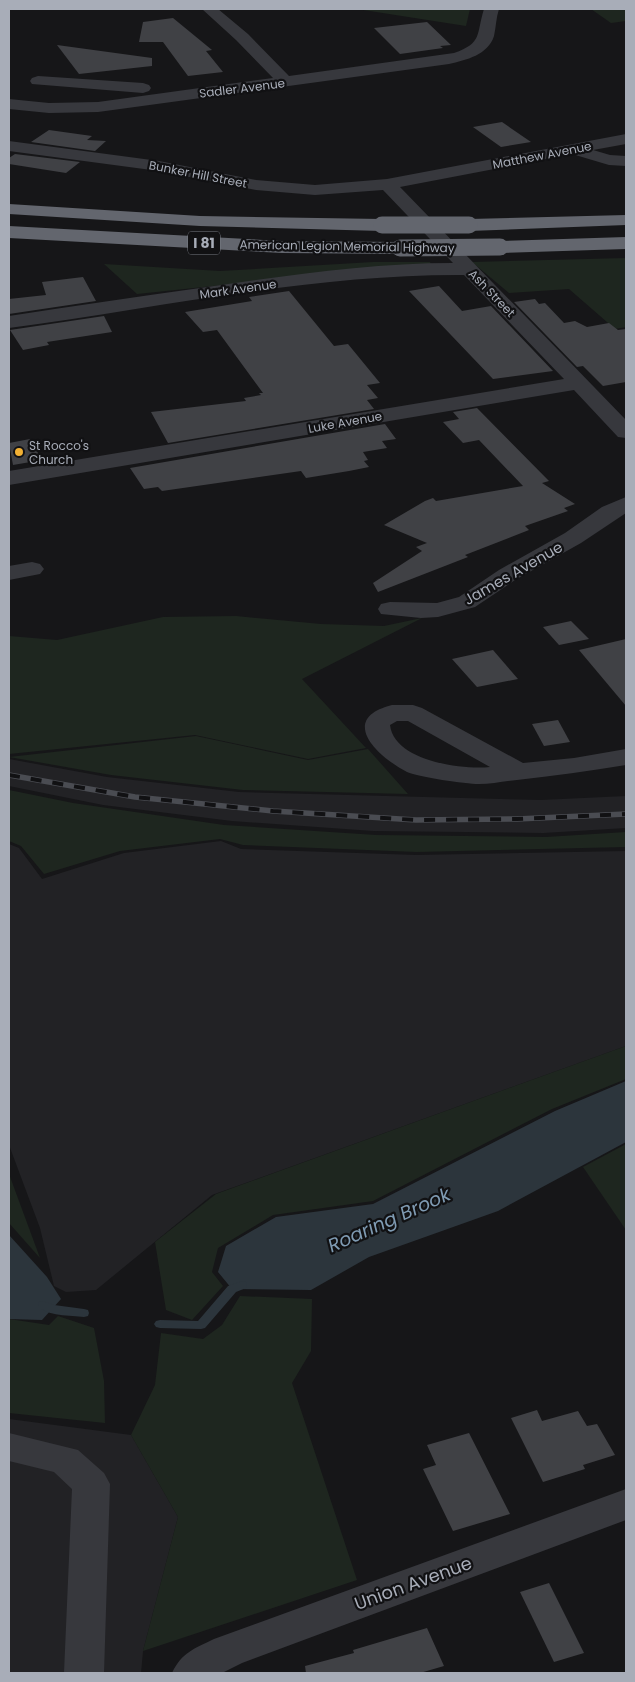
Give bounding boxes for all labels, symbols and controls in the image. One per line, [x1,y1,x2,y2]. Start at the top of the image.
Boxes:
street label: Sadler Avenue [198,74,286,102]
street label: Matthew Avenue [491,137,593,173]
street label: Bunker Hill Street [148,156,248,192]
road number: I 81 [188,232,220,254]
street label: American Legion Memorial Highway [239,236,455,256]
street label: Ash Street [465,265,519,321]
street label: Mark Avenue [199,275,277,303]
street label: Luke Avenue [307,407,383,437]
place label: St Rocco's Church [29,437,89,468]
marker: St Rocco's Church [13,446,25,458]
street label: James Avenue [460,536,566,610]
water label: Roaring Brook [323,1180,456,1259]
street label: Union Avenue [351,1550,475,1616]

